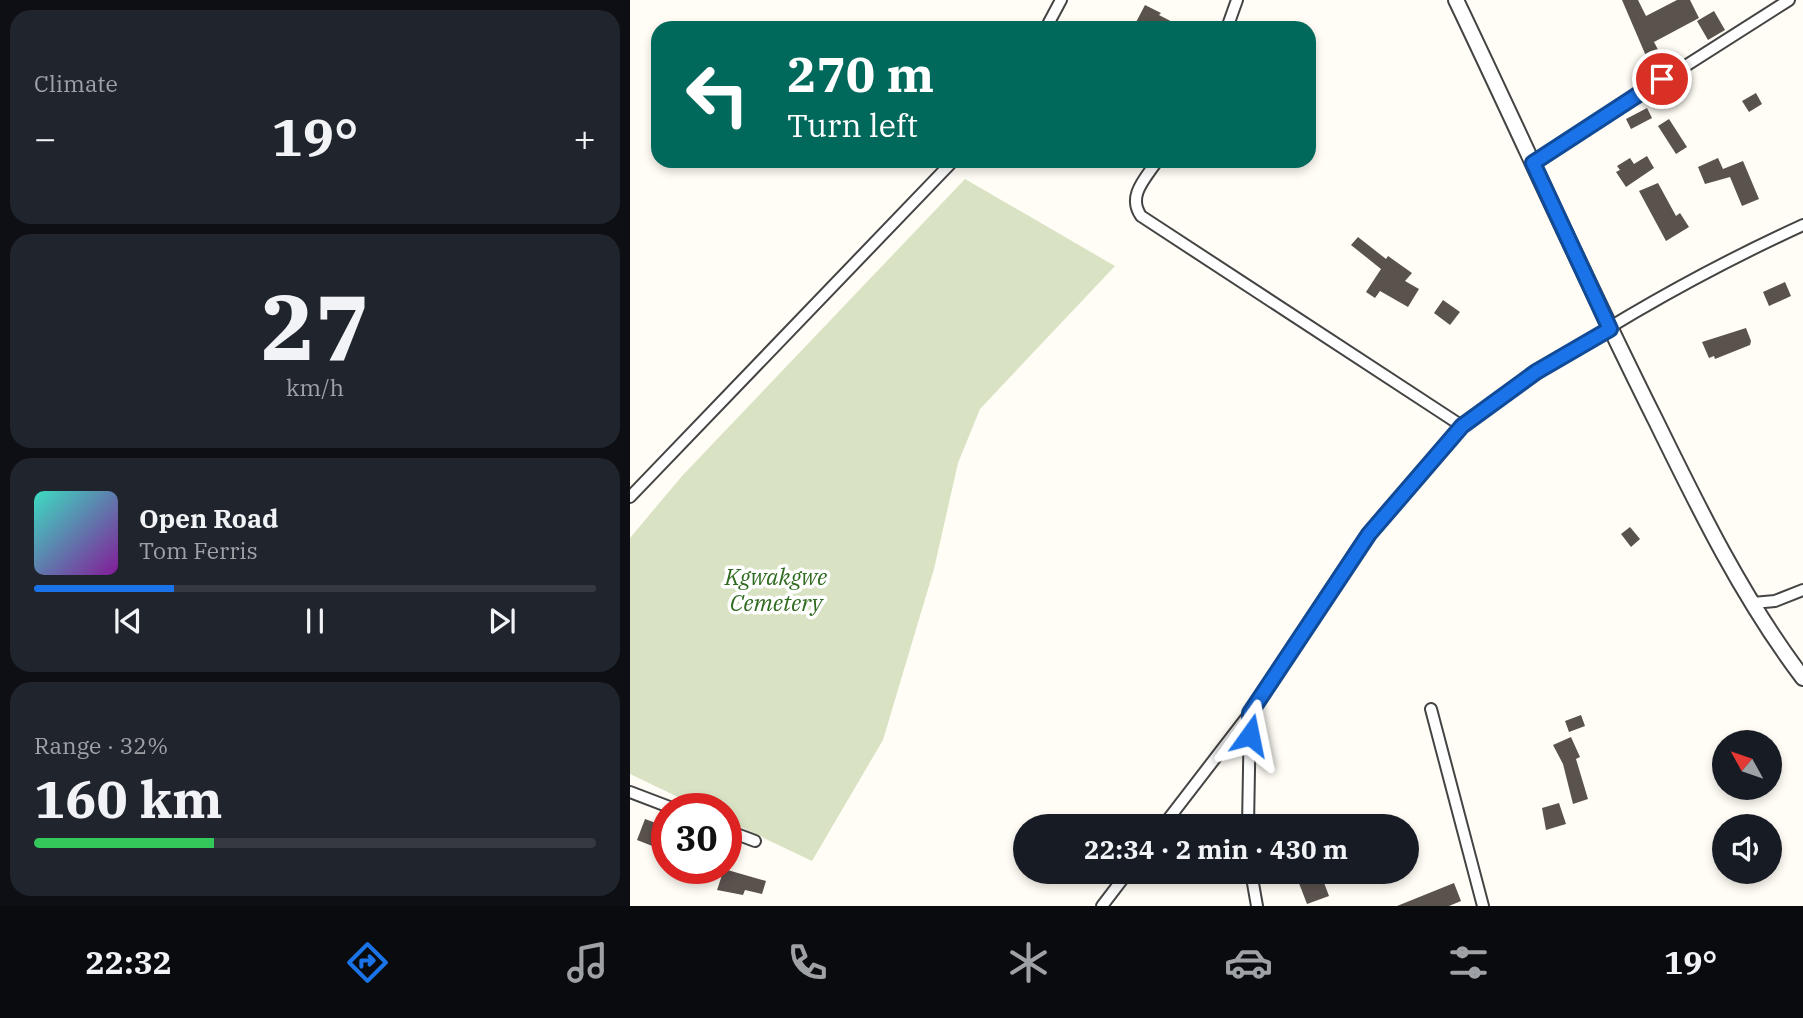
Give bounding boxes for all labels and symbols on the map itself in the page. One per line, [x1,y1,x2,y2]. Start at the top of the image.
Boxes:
pin [1632,49,1692,109]
park label: Kgwakgwe Cemetery [724,561,827,617]
position arrow [1213,698,1287,772]
north arrow [1712,730,1782,800]
speed limit sign: 30 [651,793,742,884]

